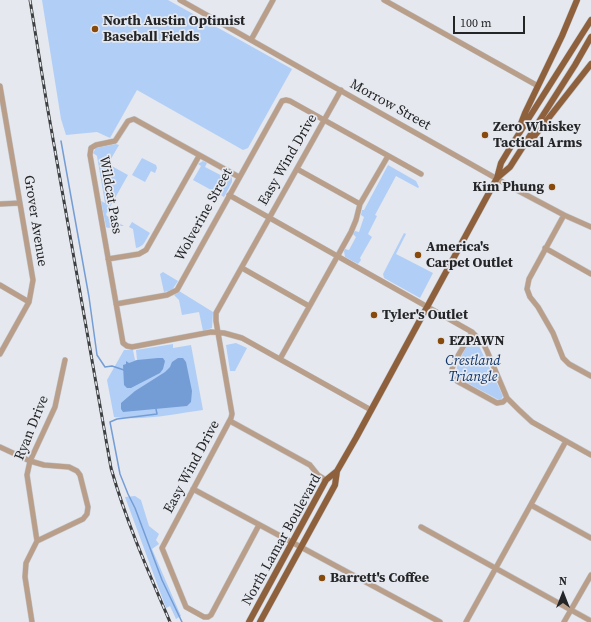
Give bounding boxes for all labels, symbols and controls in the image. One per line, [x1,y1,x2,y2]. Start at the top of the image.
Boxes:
scale bar [455,8,527,34]
place label: North Austin Optimist Baseball Fields [103,13,245,46]
text: 100 m [460,15,492,31]
marker: North Austin Optimist Baseball Fields [90,24,100,34]
street label: Morrow Street [347,76,433,134]
street label: Easy Wind Drive [255,111,321,209]
place label: Zero Whiskey Tactical Arms [493,119,582,152]
marker: Zero Whiskey Tactical Arms [480,130,490,140]
street label: Wildcat Pass [95,155,125,235]
street label: Wolverine Street [172,166,236,264]
street label: Grover Avenue [20,174,50,268]
place label: Kim Phung [472,179,544,195]
marker: Kim Phung [547,182,557,192]
place label: America's Carpet Outlet [426,239,513,272]
marker: America's Carpet Outlet [413,250,423,260]
place label: Tyler's Outlet [382,307,468,323]
marker: Tyler's Outlet [369,310,379,320]
place label: EZPAWN [449,333,505,349]
marker: EZPAWN [436,336,446,346]
park label: Crestland Triangle [445,353,501,386]
street label: Ryan Drive [11,393,53,463]
street label: Easy Wind Drive [160,418,224,516]
street label: North Lamar Boulevard [239,471,325,609]
place label: Barrett's Coffee [330,570,429,586]
marker: Barrett's Coffee [317,573,327,583]
north arrow [543,574,583,614]
text: N [559,574,567,589]

